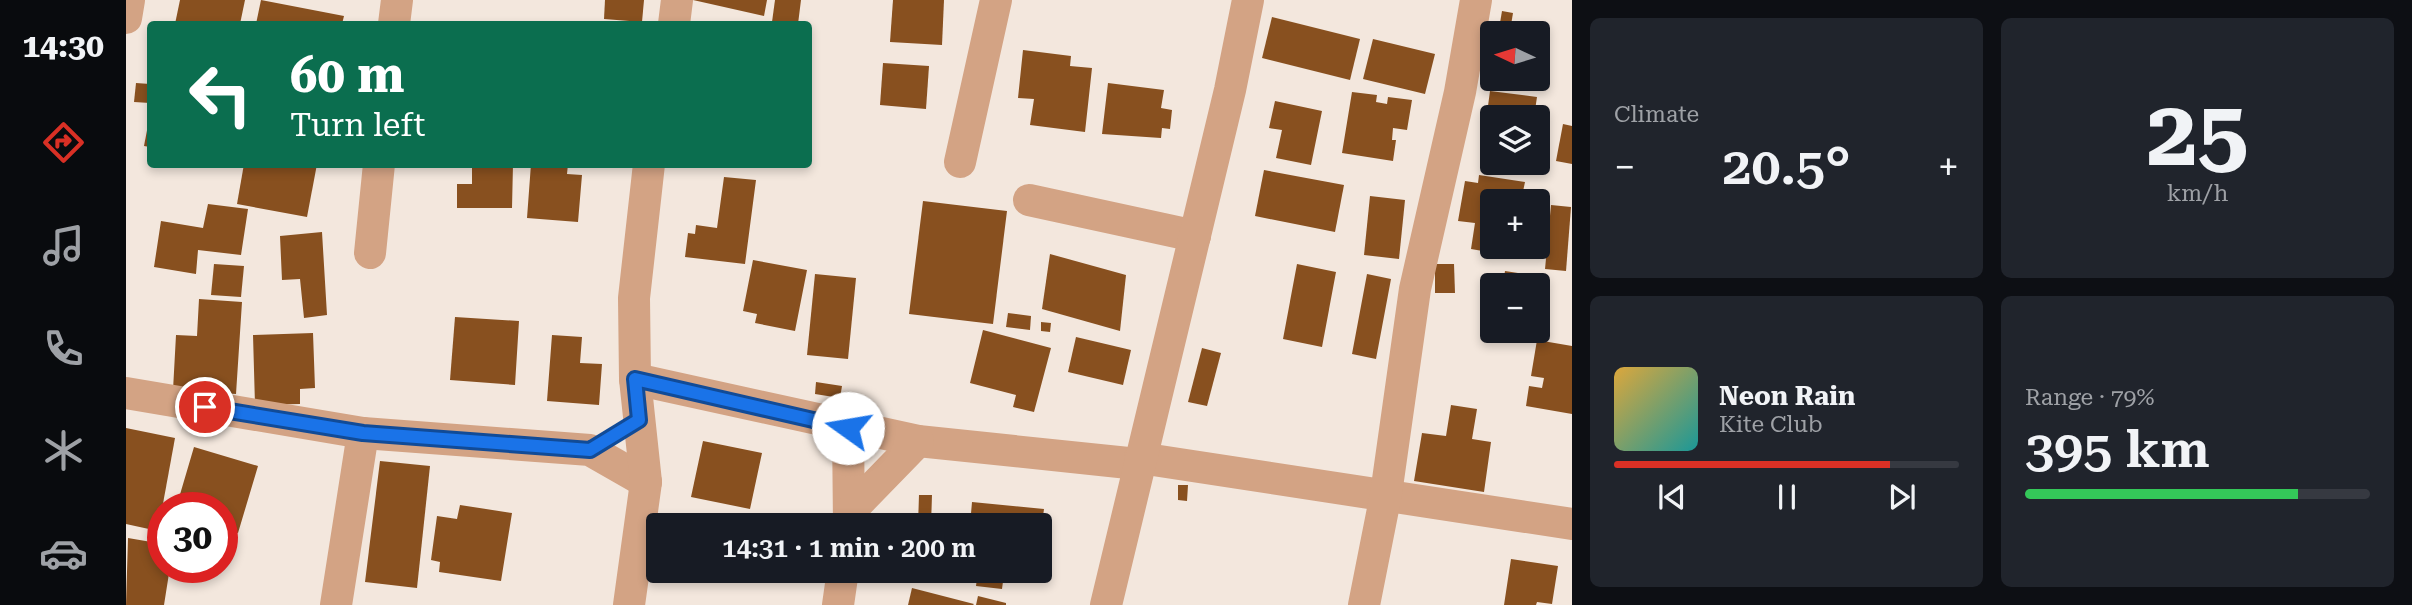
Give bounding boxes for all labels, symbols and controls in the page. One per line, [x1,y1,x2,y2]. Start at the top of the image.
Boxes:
north arrow [1480,21,1550,91]
map controls [1480,21,1550,343]
text: 14:30 [22,27,104,65]
text: 60 m [290,47,405,104]
icon: left [175,49,266,140]
text: 25 [2147,81,2248,187]
text: Climate [1614,101,1699,128]
button: layers [1480,105,1550,175]
text: Turn left [290,106,425,144]
icon: directions [39,118,88,167]
text: 20.5° [1722,136,1851,197]
text: − [1614,145,1635,189]
text: + [1938,145,1959,189]
text: km/h [2167,180,2228,207]
button: + [1480,189,1550,259]
icon: music [39,221,88,270]
button: − [1480,273,1550,343]
icon: phone [39,324,88,373]
pin [175,377,235,437]
text: Neon Rain [1719,381,1855,411]
text: Range · 79% [2025,384,2154,411]
icon: arrive [186,388,224,426]
position arrow [811,391,885,465]
text: Kite Club [1719,411,1823,438]
text: 395 km [2025,419,2210,480]
icon: climate [39,426,88,475]
icon: previous [1653,478,1691,516]
icon: pause [1768,478,1806,516]
icon: next [1883,478,1921,516]
speed limit sign: 30 [147,492,238,583]
icon: car [39,529,88,578]
text: 14:31 · 1 min · 200 m [722,533,976,563]

